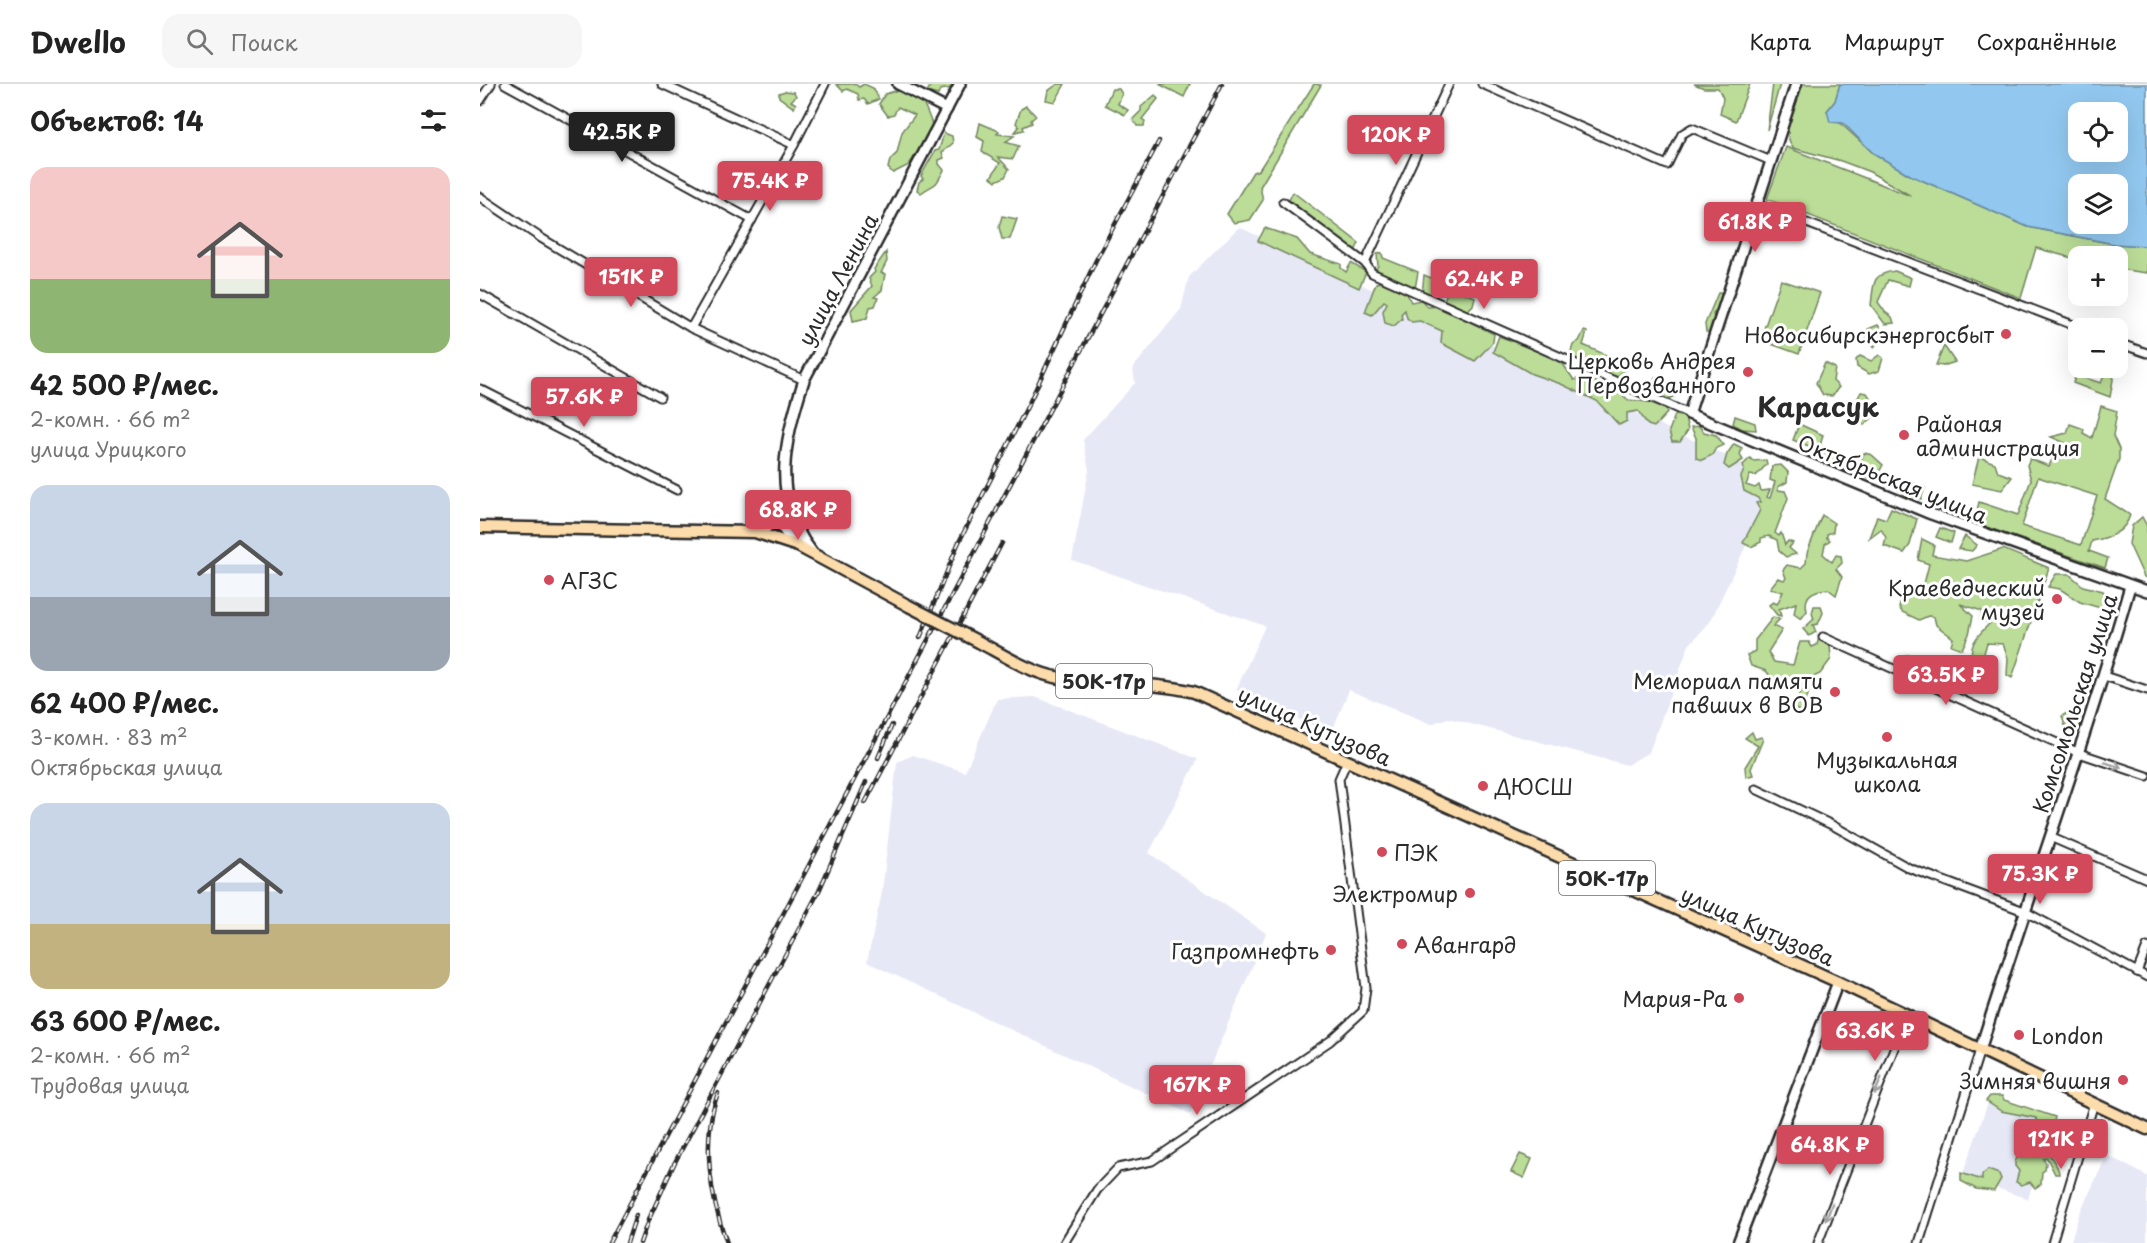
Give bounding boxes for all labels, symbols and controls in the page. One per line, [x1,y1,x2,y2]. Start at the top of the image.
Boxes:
search box [162,14,582,68]
text: Dwello [30,20,126,63]
icon: search [183,25,216,58]
text: Поиск [231,25,298,58]
text: Карта [1750,25,1811,57]
text: Маршрут [1844,25,1944,57]
text: Сохранённые [1977,25,2117,57]
text: Объектов: 14 [30,101,204,140]
map controls [2068,102,2128,378]
button: locate [2068,102,2128,162]
icon: filters [417,104,450,137]
pin: 42.5K ₽ [567,112,677,163]
pin: 120K ₽ [1347,115,1445,166]
text: 42.5K ₽ [583,116,661,146]
text: 120K ₽ [1361,119,1431,149]
pin: 75.4K ₽ [715,161,825,212]
text: 75.4K ₽ [732,165,808,195]
button: layers [2068,174,2128,234]
pin: 61.8K ₽ [1700,202,1810,253]
icon: home [186,206,294,314]
street label: улица Ленина [789,206,886,351]
text: 61.8K ₽ [1718,206,1792,236]
button: + [2068,246,2128,306]
pin: 151K ₽ [582,257,680,308]
pin: 62.4K ₽ [1429,259,1539,310]
text: 151K ₽ [598,261,664,291]
text: 62.4K ₽ [1445,263,1523,293]
place label: Новосибирскэнергосбыт [1744,318,1995,350]
button: − [2068,318,2128,378]
marker: Новосибирскэнергосбыт [1999,327,2013,341]
place label: Церковь Андрея Первозванного [1568,344,1736,400]
text: 42 500 ₽/мес. [30,365,219,404]
marker: Церковь Андрея Первозванного [1741,365,1755,379]
pin: 57.6K ₽ [529,377,639,428]
text: 57.6K ₽ [545,381,623,411]
district label: Карасук [1757,385,1880,426]
text: 2-комн. · 66 m² [30,404,191,434]
place label: Районая администрация [1916,407,2080,463]
street label: Октябрьская улица [1793,425,1993,531]
marker: Районая администрация [1897,428,1911,442]
text: улица Урицкого [30,434,186,464]
pin: 68.8K ₽ [743,490,853,541]
text: 68.8K ₽ [759,494,837,524]
icon: home [186,524,294,632]
place label: АГЗС [561,564,618,596]
place label: Краеведческий музей [1888,571,2045,627]
marker: АГЗС [542,573,556,587]
street label: Комсомольская улица [2023,588,2125,817]
marker: Краеведческий музей [2050,592,2064,606]
pin: 63.5K ₽ [1891,655,2001,706]
text: 63.5K ₽ [1907,659,1985,689]
road number: 50К-17р [1056,664,1152,698]
place label: Мемориал памяти павших в ВОВ [1633,664,1823,720]
street label: улица Кутузова [1233,677,1397,773]
text: 62 400 ₽/мес. [30,683,219,722]
marker: Мемориал памяти павших в ВОВ [1828,685,1842,699]
text: 3-комн. · 83 m² [30,722,188,752]
marker: Музыкальная школа [1880,730,1894,744]
place label: Музыкальная школа [1816,743,1958,799]
text: Октябрьская улица [30,752,222,782]
one-way arrow [2103,760,2122,771]
place label: ДЮСШ [1494,770,1573,802]
marker: ДЮСШ [1476,779,1490,793]
place label: ПЭК [1394,836,1438,868]
icon: home [186,842,294,950]
marker: ПЭК [1375,845,1389,859]
pin: 75.3K ₽ [1985,854,2095,905]
text: 75.3K ₽ [2002,858,2078,888]
road number: 50К-17р [1559,861,1655,895]
place label: Электромир [1332,877,1458,909]
street label: улица Кутузова [1676,877,1840,973]
marker: Электромир [1463,886,1477,900]
place label: Авангард [1414,928,1516,960]
place label: Газпромнефть [1171,934,1319,966]
marker: Авангард [1395,937,1409,951]
marker: Газпромнефть [1324,943,1338,957]
place label: Мария-Ра [1623,982,1727,1014]
marker: Мария-Ра [1732,991,1746,1005]
text: 63 600 ₽/мес. [30,1001,221,1040]
pin: 63.6K ₽ [1820,1011,1930,1062]
text: 63.6K ₽ [1835,1015,1915,1045]
place label: London [2031,1019,2104,1051]
marker: London [2012,1028,2026,1042]
text: 2-комн. · 66 m² [30,1040,191,1070]
place label: Зимняя вишня [1960,1064,2111,1096]
pin: 167K ₽ [1148,1065,1246,1116]
text: 167K ₽ [1163,1069,1231,1099]
text: Трудовая улица [30,1070,189,1100]
marker: Зимняя вишня [2116,1073,2130,1087]
one-way arrow [1872,1076,1883,1095]
pin: 121K ₽ [2012,1119,2110,1170]
text: 121K ₽ [2028,1123,2094,1153]
pin: 64.8K ₽ [1775,1125,1885,1176]
text: 64.8K ₽ [1791,1129,1869,1159]
one-way arrow [1823,1202,1834,1221]

